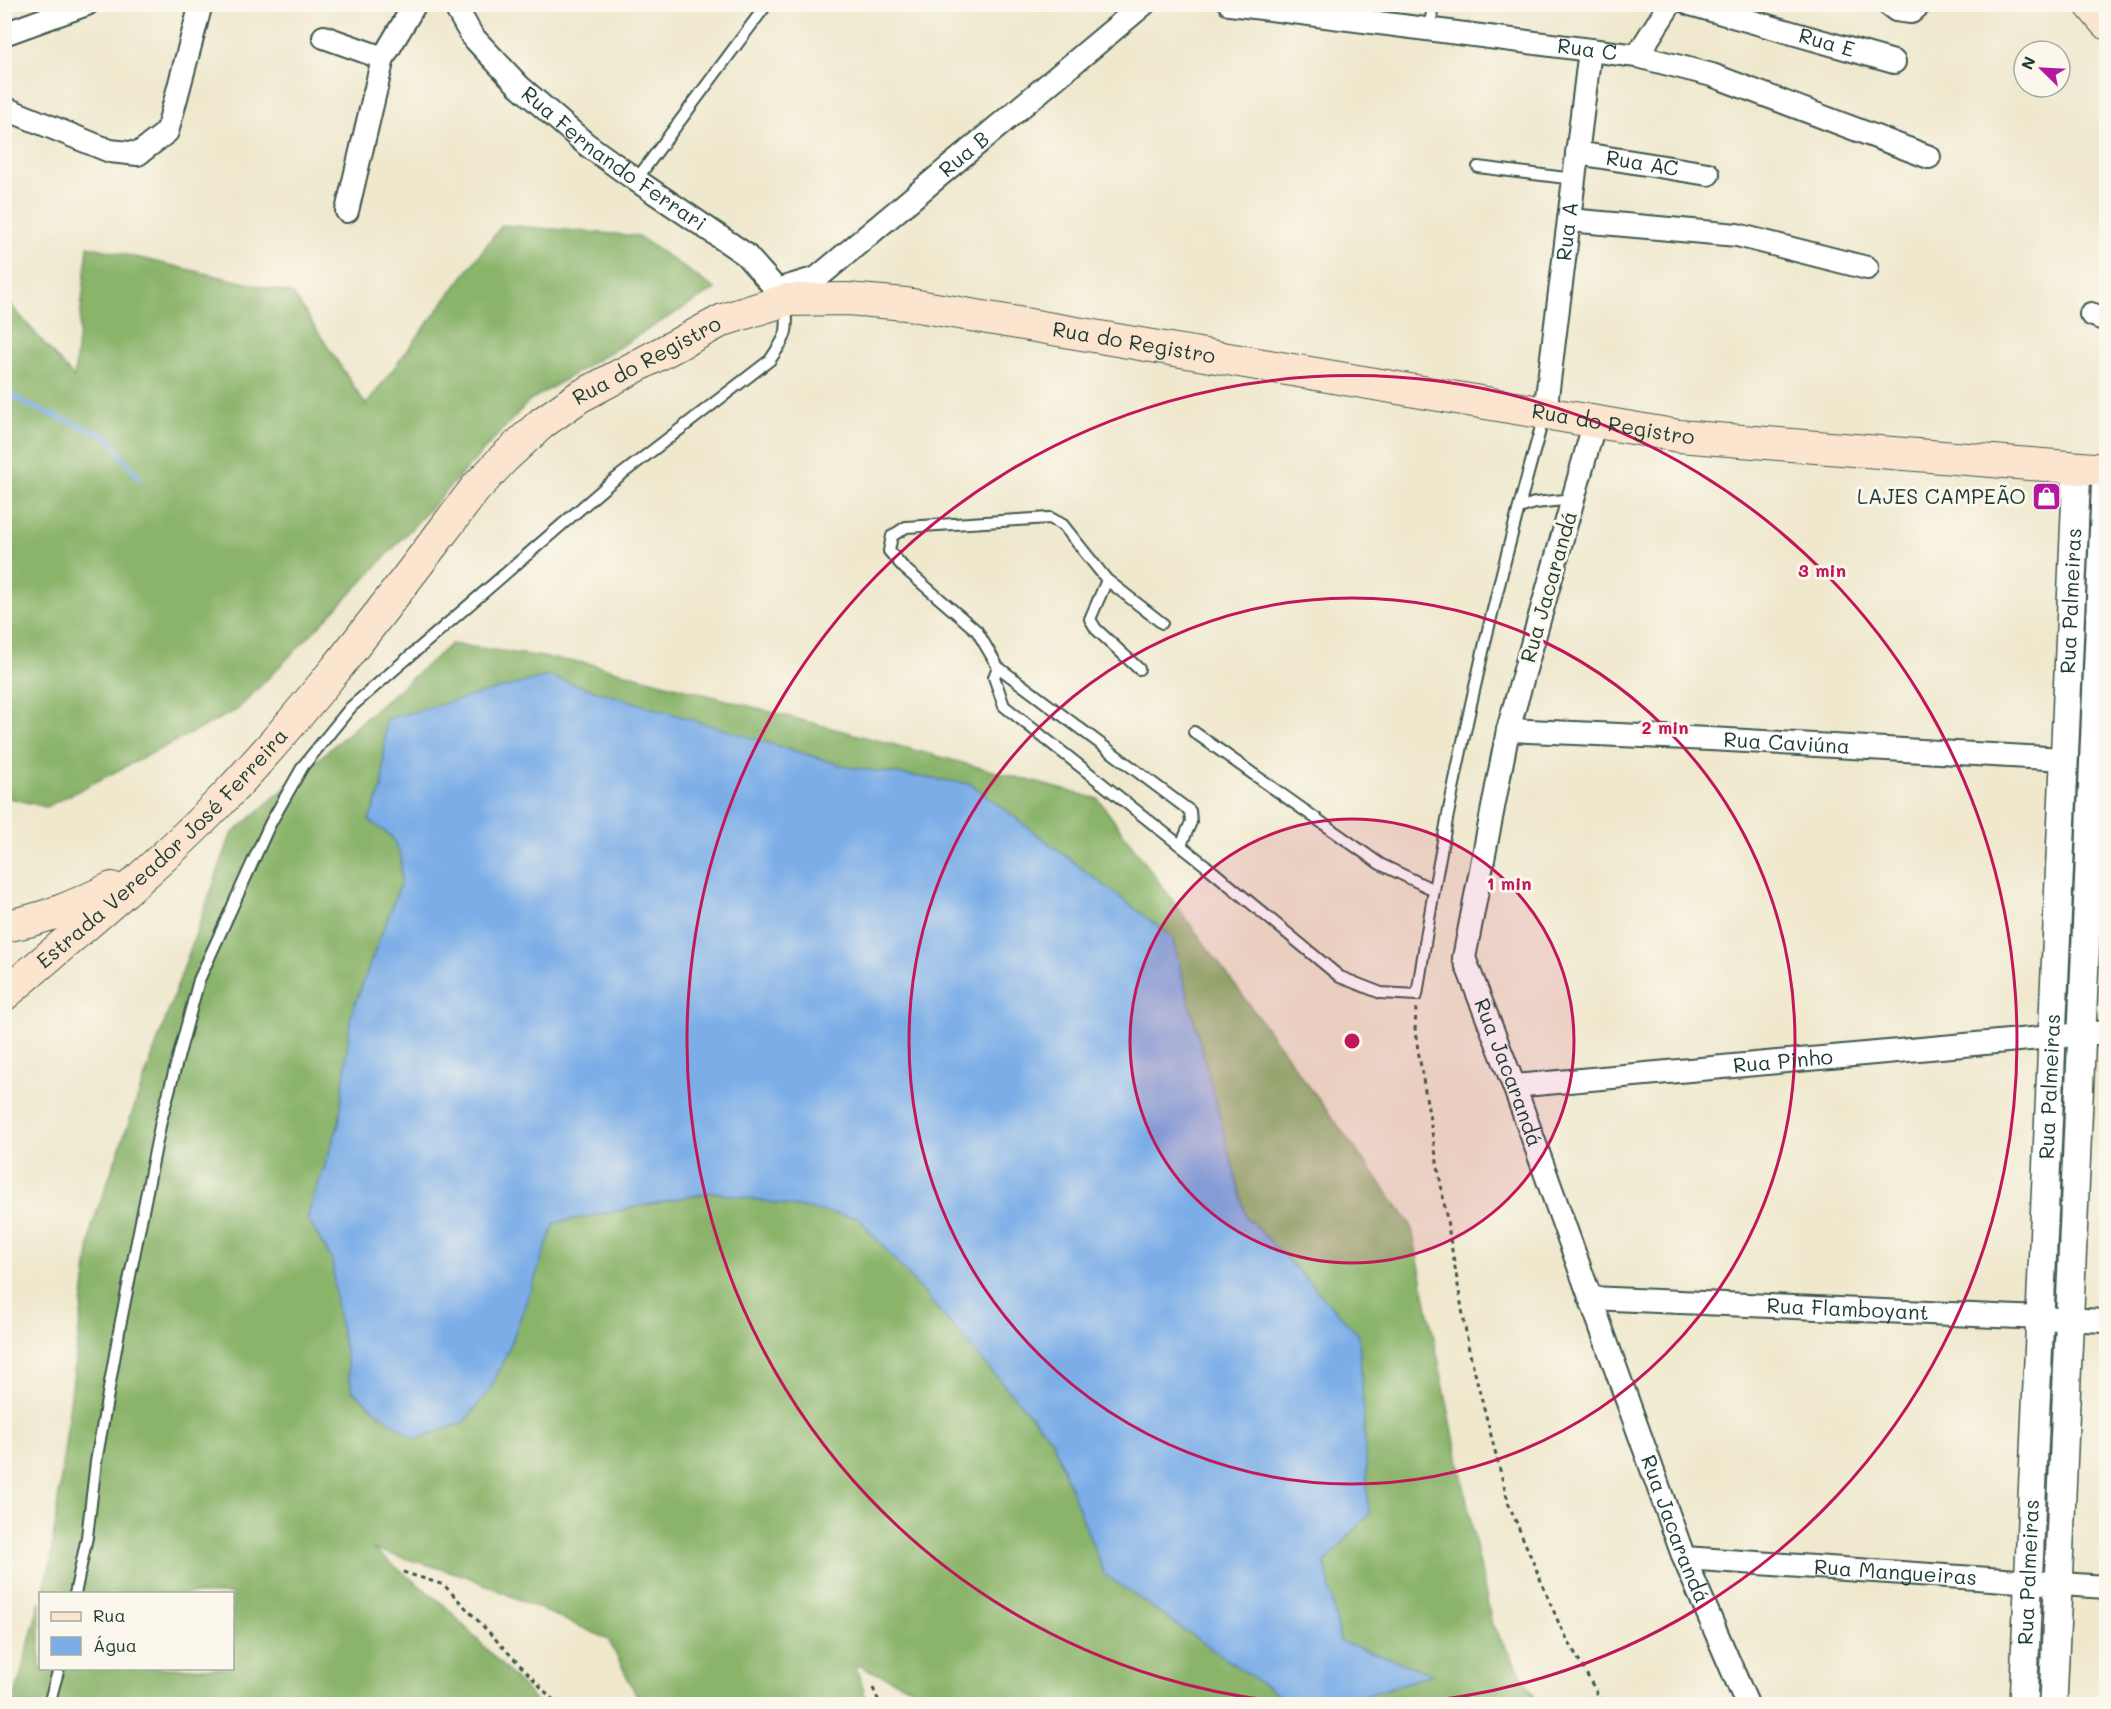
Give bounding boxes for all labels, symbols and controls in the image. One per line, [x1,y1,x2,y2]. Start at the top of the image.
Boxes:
street label: Rua E [1796,21,1858,62]
street label: Rua C [1556,31,1619,65]
north arrow [2012,39,2072,99]
text: N [2016,53,2040,73]
street label: Rua Fernando Ferrari [517,79,712,236]
street label: Rua B [933,124,994,182]
street label: Rua AC [1604,143,1681,181]
street label: Rua A [1549,200,1583,262]
street label: Rua do Registro [567,309,725,410]
street label: Rua do Registro [1051,314,1218,369]
street label: Rua do Registro [1530,396,1696,449]
shop icon: LAJES CAMPEÃO [2031,481,2063,513]
place label: LAJES CAMPEÃO [1857,482,2026,509]
street label: Rua Jacarandá [1513,508,1582,666]
street label: Rua Palmeiras [2053,527,2086,675]
text: 3 min [1798,558,1846,582]
text: 2 min [1641,715,1689,739]
street label: Estrada Vereador José Ferreira [30,722,293,973]
street label: Rua Caviúna [1723,725,1851,759]
text: 1 min [1486,871,1532,895]
street label: Rua Jacarandá [1469,994,1550,1150]
street label: Rua Palmeiras [2032,1013,2065,1160]
centre of rings [1342,1031,1362,1051]
street label: Rua Pinho [1732,1042,1834,1078]
street label: Rua Flamboyant [1766,1291,1930,1325]
street label: Rua Jacarandá [1636,1451,1717,1607]
street label: Rua Palmeiras [2011,1499,2044,1646]
street label: Rua Mangueiras [1813,1552,1978,1590]
legend [39,1592,234,1670]
text: Rua [93,1603,126,1627]
text: Água [93,1633,137,1657]

